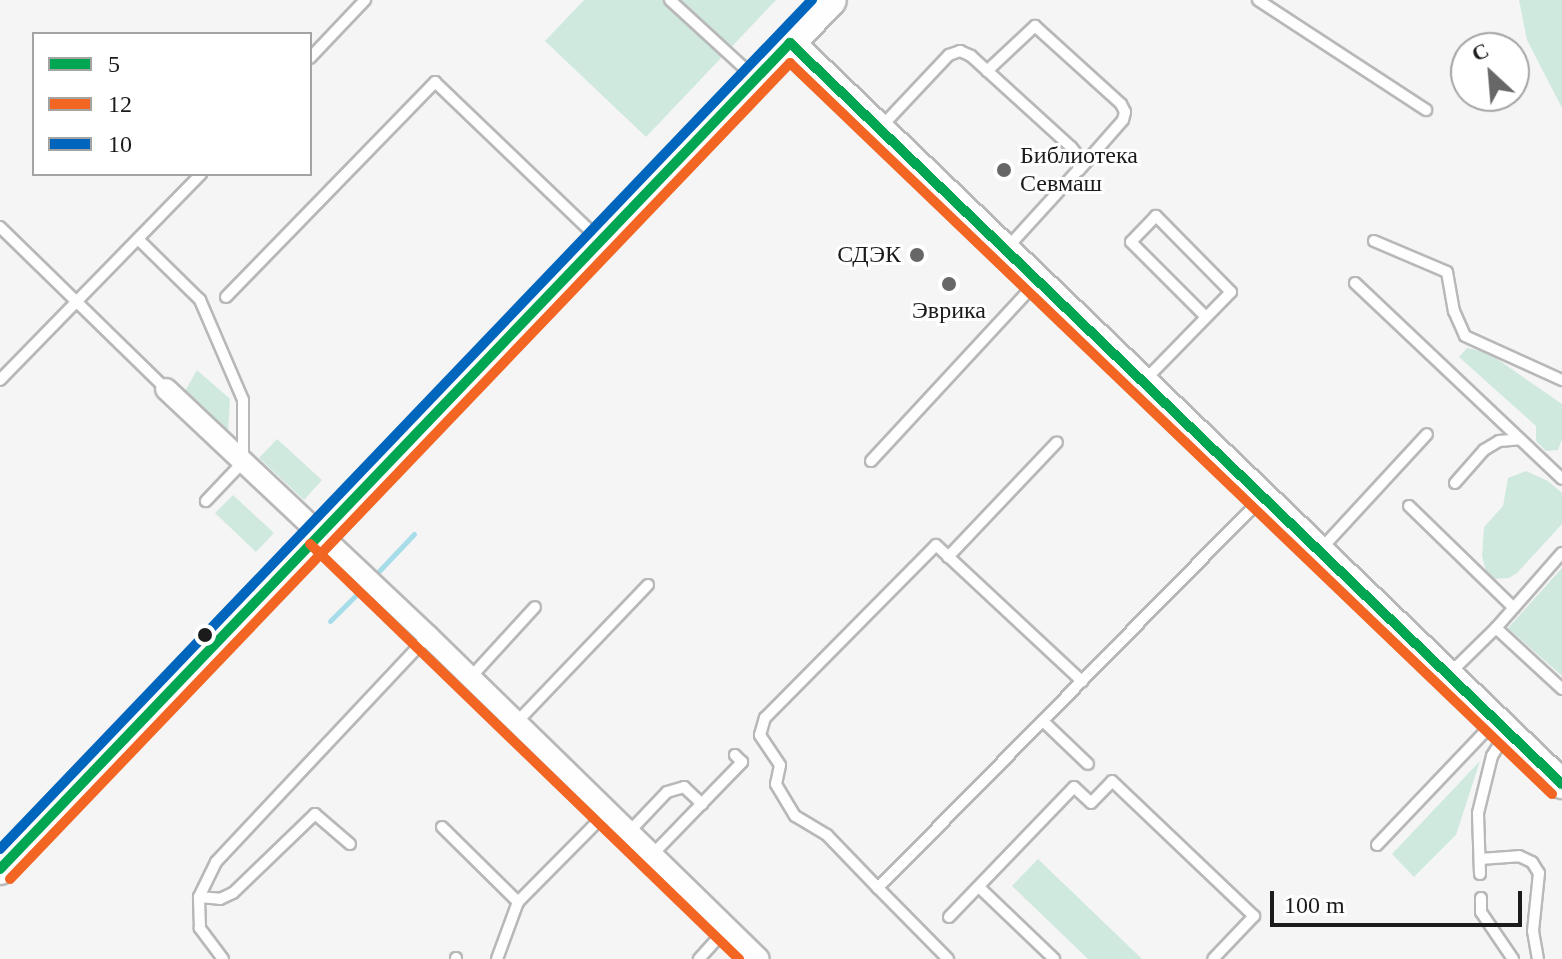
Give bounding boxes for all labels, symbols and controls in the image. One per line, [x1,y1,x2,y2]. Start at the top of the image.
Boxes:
legend [32,32,312,176]
north arrow [1450,32,1530,112]
text: С [1468,37,1493,66]
text: 5 [108,51,120,77]
text: 12 [108,91,132,117]
text: 10 [108,131,132,157]
place label: Библиотека Севмаш [1020,142,1138,198]
marker: Библиотека Севмаш [995,161,1013,179]
place label: СДЭК [837,241,901,269]
marker: СДЭК [908,246,926,264]
marker: Эврика [940,275,958,293]
place label: Эврика [912,297,986,325]
unlabelled marker [197,627,213,643]
scale bar [1274,875,1526,925]
text: 100 m [1284,892,1345,918]

